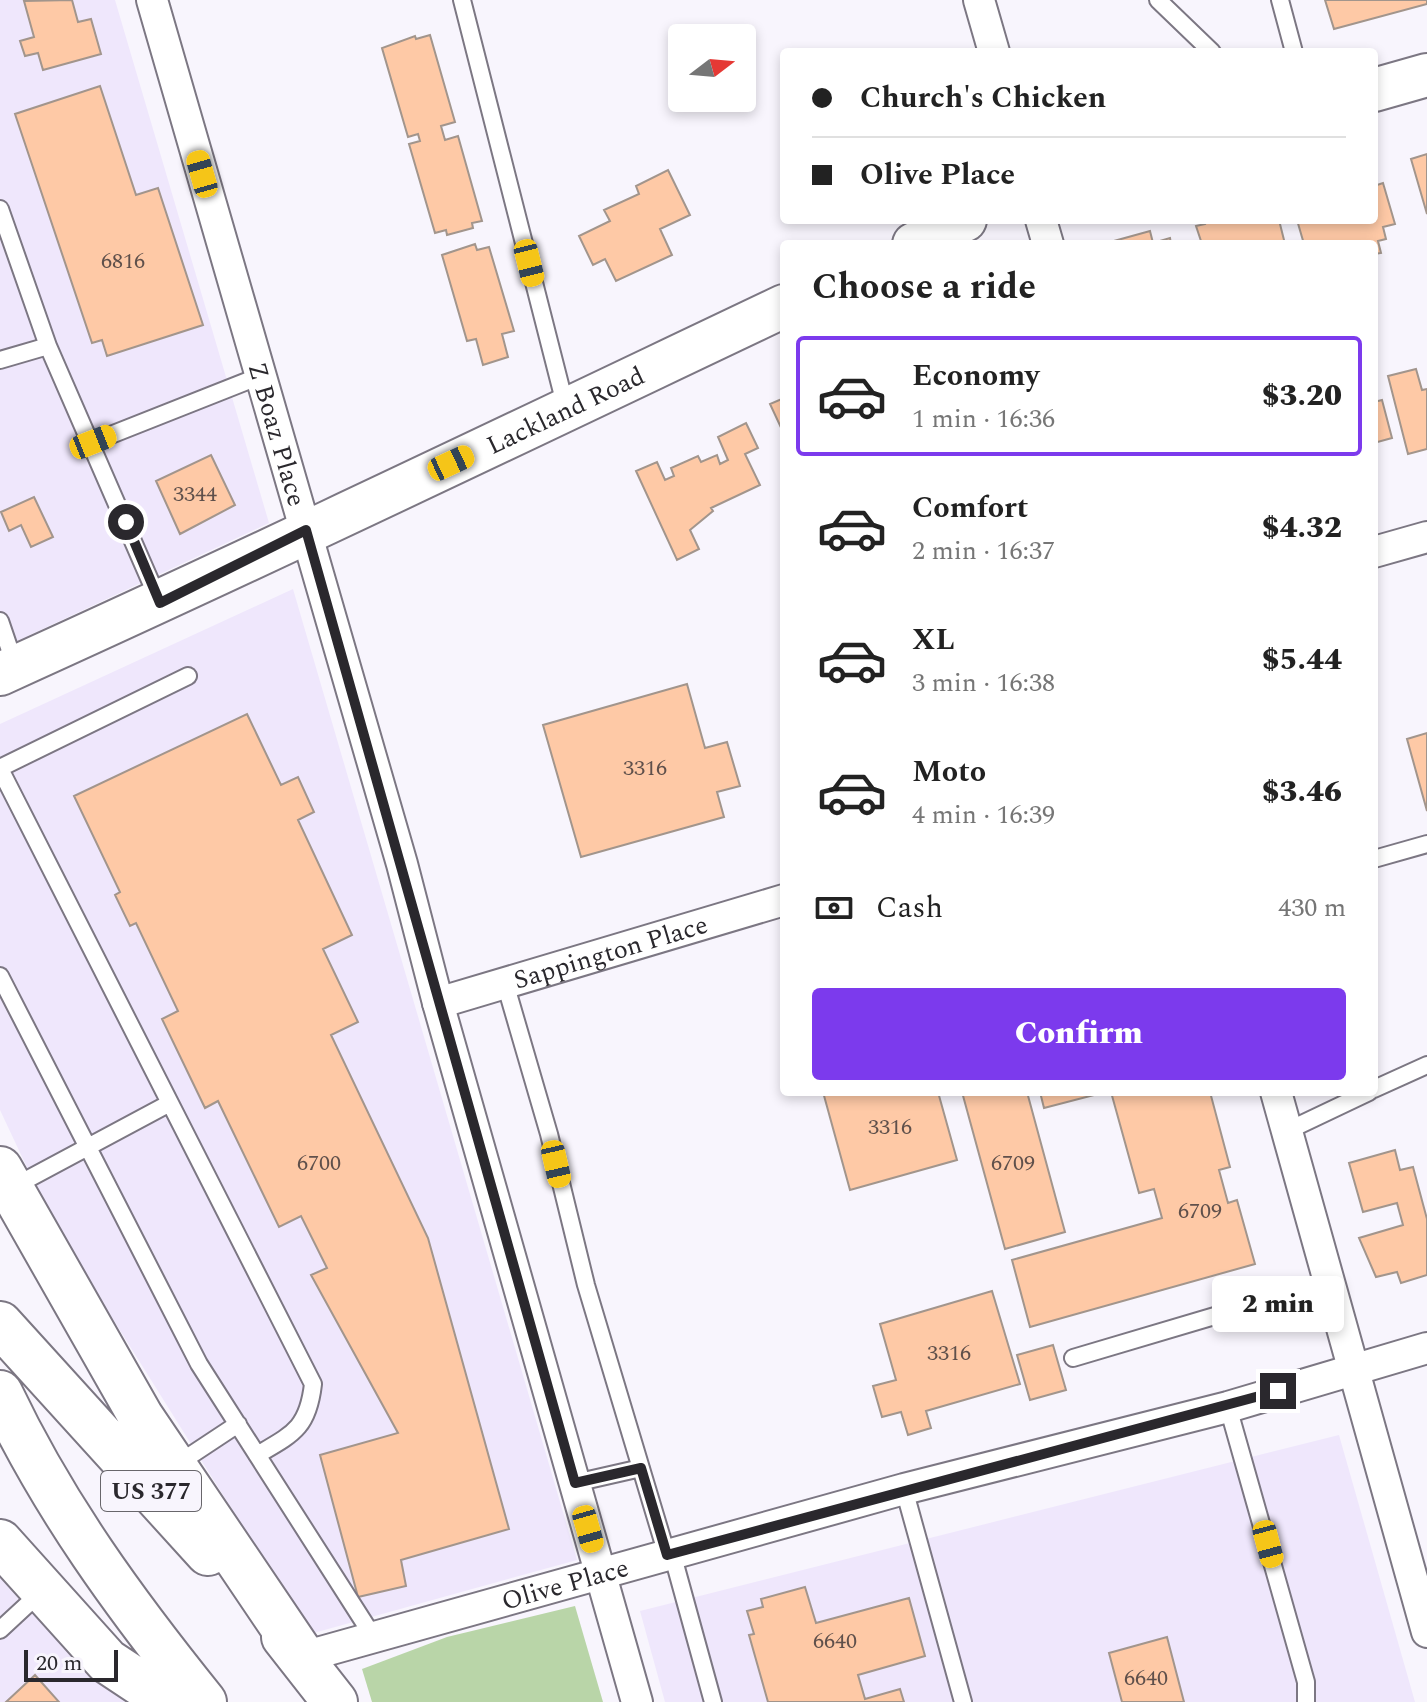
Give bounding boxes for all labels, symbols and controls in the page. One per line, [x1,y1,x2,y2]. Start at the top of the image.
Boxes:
north arrow [668,24,756,112]
map controls [668,24,756,112]
text: Church's Chicken [860,75,1106,121]
car [184,148,220,200]
text: Olive Place [860,152,1015,198]
car [512,237,546,289]
house number: 6816 [101,245,145,278]
text: Choose a ride [812,260,1036,315]
text: Economy [912,353,1039,399]
street label: Lackland Road [480,356,652,466]
street label: Z Boaz Place [237,358,317,511]
icon: car [816,360,888,432]
text: $3.20 [1262,373,1342,419]
text: 1 min · 16:36 [912,399,1055,439]
car [66,422,120,462]
car [424,442,478,484]
house number: 3344 [173,478,217,511]
text: Comfort [912,485,1028,531]
icon: car [816,492,888,564]
route start [108,504,144,540]
text: $4.32 [1262,505,1342,551]
text: 2 min · 16:37 [912,531,1055,571]
text: XL [912,617,955,663]
icon: car [816,624,888,696]
text: $5.44 [1262,637,1342,683]
text: 3 min · 16:38 [912,663,1055,703]
text: Moto [912,749,986,795]
house number: 3316 [623,752,667,785]
icon: car [816,756,888,828]
text: $3.46 [1262,769,1342,815]
text: 4 min · 16:39 [912,795,1055,835]
text: Cash [876,885,943,931]
icon: cash [812,886,856,930]
text: 430 m [1278,888,1346,928]
street label: Sappington Place [509,905,713,1000]
button: Confirm [812,988,1346,1080]
house number: 3316 [868,1111,912,1144]
car [539,1138,573,1190]
house number: 6700 [297,1147,341,1180]
house number: 6709 [991,1147,1035,1180]
house number: 6709 [1178,1195,1222,1228]
callout: 2 min [1212,1275,1344,1331]
text: 2 min [1242,1284,1314,1324]
house number: 3316 [927,1337,971,1370]
route end [1260,1373,1296,1409]
road number: US 377 [101,1471,201,1511]
car [570,1503,606,1555]
car [1250,1518,1286,1570]
street label: Olive Place [497,1548,633,1622]
house number: 6640 [813,1625,857,1658]
scale bar [24,1646,118,1682]
text: 20 m [36,1647,82,1680]
house number: 6640 [1124,1662,1168,1695]

